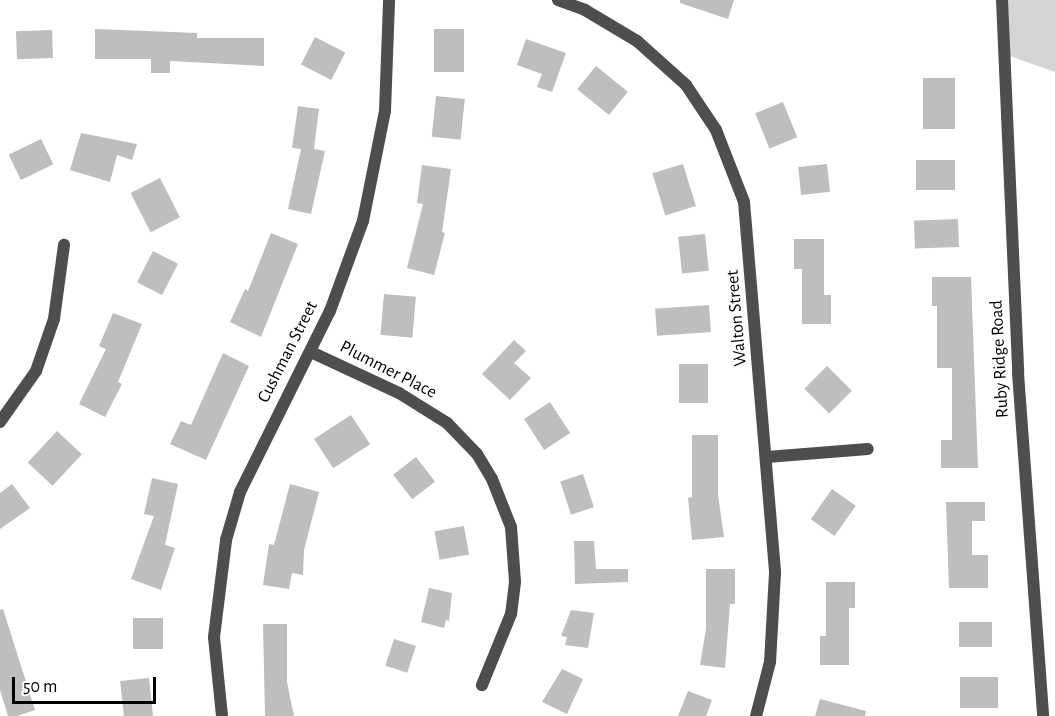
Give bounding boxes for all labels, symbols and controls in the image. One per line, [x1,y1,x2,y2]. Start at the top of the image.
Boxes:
street label: Walton Street [722,269,752,367]
street label: Cushman Street [253,298,323,406]
street label: Ruby Ridge Road [986,300,1014,418]
street label: Plummer Place [336,336,440,404]
scale bar [15,665,159,703]
text: 50 m [23,678,57,696]

